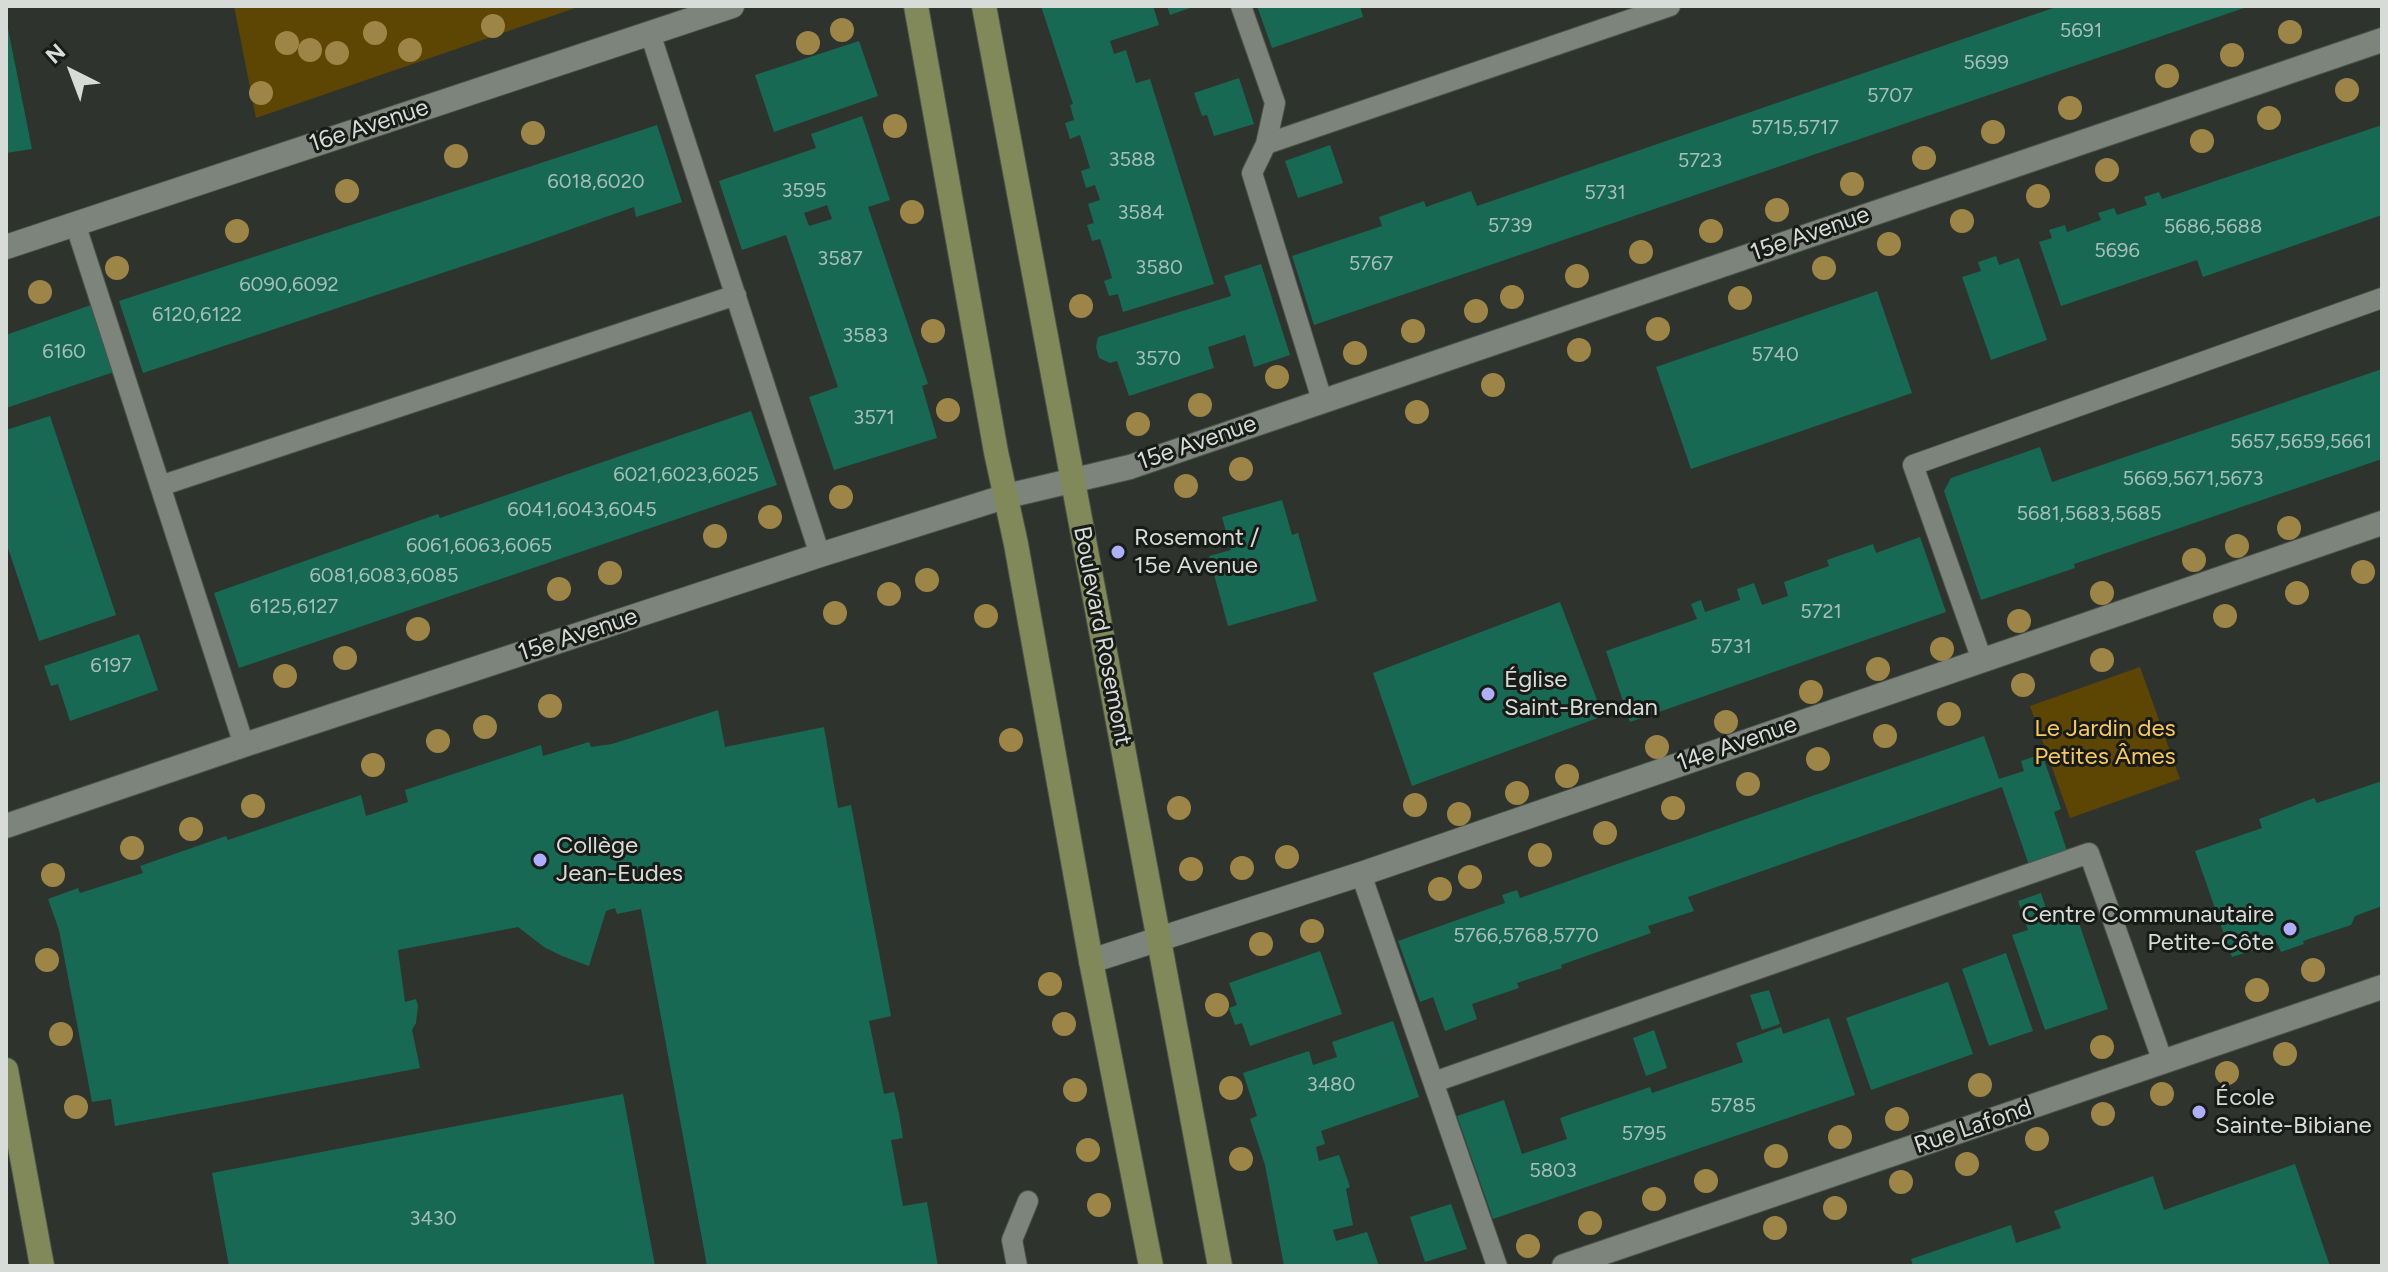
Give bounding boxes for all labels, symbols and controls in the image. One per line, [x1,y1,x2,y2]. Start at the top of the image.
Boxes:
house number: 5691 [2060,19,2102,43]
north arrow [32,32,112,112]
text: N [40,38,71,70]
house number: 5699 [1963,51,2009,75]
house number: 5707 [1867,84,1913,108]
street label: 16e Avenue [306,93,432,159]
house number: 5715,5717 [1751,116,1839,140]
house number: 3588 [1109,148,1155,172]
house number: 5723 [1678,149,1722,173]
house number: 6018,6020 [547,170,645,194]
house number: 3595 [781,179,827,203]
house number: 5731 [1584,181,1626,205]
street label: 15e Avenue [1747,200,1873,268]
house number: 3584 [1117,201,1165,225]
house number: 5739 [1488,214,1532,238]
house number: 5686,5688 [2164,215,2262,239]
house number: 5696 [2094,239,2140,263]
house number: 3587 [817,247,863,271]
house number: 5767 [1349,252,1393,276]
house number: 3580 [1135,256,1183,280]
house number: 6090,6092 [239,273,339,297]
house number: 6120,6122 [152,303,242,327]
house number: 3583 [842,324,888,348]
house number: 6160 [42,340,86,364]
house number: 5740 [1751,343,1799,367]
house number: 3570 [1135,347,1181,371]
house number: 3571 [853,406,895,430]
street label: 15e Avenue [1134,409,1260,477]
house number: 5657,5659,5661 [2230,430,2372,454]
house number: 6021,6023,6025 [613,463,759,487]
house number: 5669,5671,5673 [2123,467,2263,491]
house number: 6041,6043,6045 [507,498,657,522]
house number: 5681,5683,5685 [2017,502,2161,526]
street label: Boulevard Rosemont [1067,524,1137,748]
place label: Rosemont / 15e Avenue [1134,524,1259,580]
house number: 6061,6063,6065 [406,534,552,558]
marker: Rosemont / 15e Avenue [1109,543,1127,561]
house number: 6081,6083,6085 [310,564,458,588]
house number: 6125,6127 [250,595,338,619]
house number: 5721 [1800,600,1842,624]
street label: 15e Avenue [515,602,641,668]
house number: 5731 [1710,635,1752,659]
house number: 6197 [90,654,132,678]
place label: Église Saint-Brendan [1504,666,1658,722]
marker: Église Saint-Brendan [1479,685,1497,703]
street label: 14e Avenue [1673,710,1801,778]
park label: Le Jardin des Petites Âmes [2034,715,2176,771]
place label: Collège Jean-Eudes [556,832,683,888]
marker: Collège Jean-Eudes [531,851,549,869]
place label: Centre Communautaire Petite-Côte [2021,901,2274,957]
marker: Centre Communautaire Petite-Côte [2281,920,2299,938]
house number: 5766,5768,5770 [1453,924,1599,948]
house number: 3480 [1307,1073,1355,1097]
place label: École Sainte-Bibiane [2215,1084,2372,1140]
street label: Rue Lafond [1910,1093,2036,1161]
house number: 5785 [1710,1094,1756,1118]
marker: École Sainte-Bibiane [2190,1103,2208,1121]
house number: 5795 [1621,1122,1667,1146]
house number: 5803 [1529,1159,1577,1183]
house number: 3430 [410,1207,456,1231]

